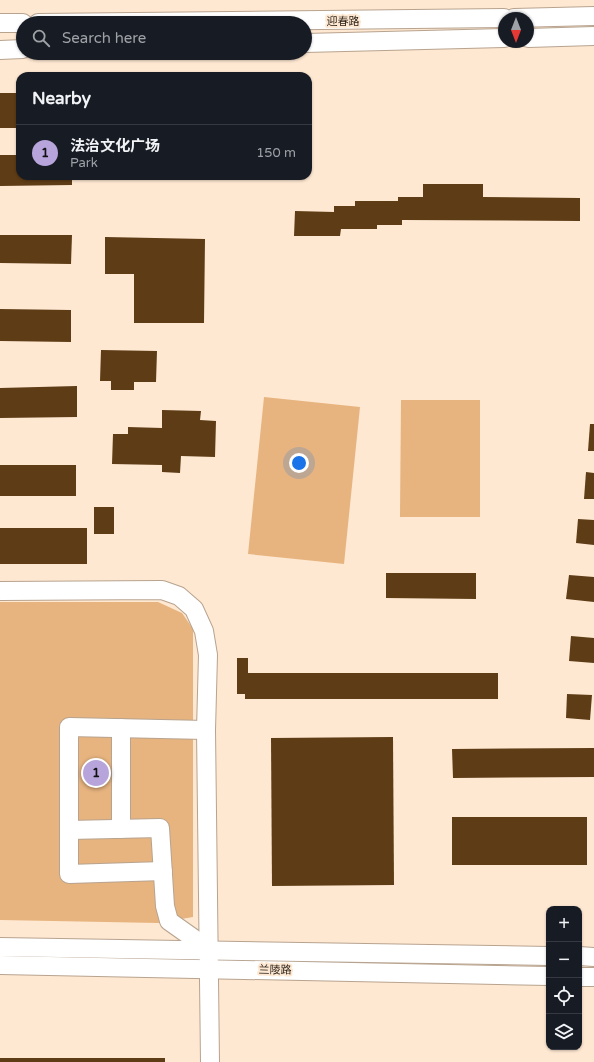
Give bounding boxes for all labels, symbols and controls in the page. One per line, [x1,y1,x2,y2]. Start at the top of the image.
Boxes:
north arrow [498,12,534,48]
street label: 迎春路 [327,15,360,28]
search box [16,16,312,60]
icon: search [30,27,52,49]
text: Search here [62,29,146,47]
text: Nearby [32,88,91,109]
text: 法治文化广场 [70,137,160,155]
text: 1 [41,145,49,161]
text: 150 m [256,145,296,161]
text: Park [70,155,98,171]
your location [289,453,309,473]
pin: 1 [83,758,109,788]
map controls [546,906,582,1050]
button: + [546,906,582,942]
button: − [546,942,582,978]
street label: 兰陵路 [258,963,292,977]
button: locate [546,978,582,1014]
button: layers [546,1014,582,1050]

